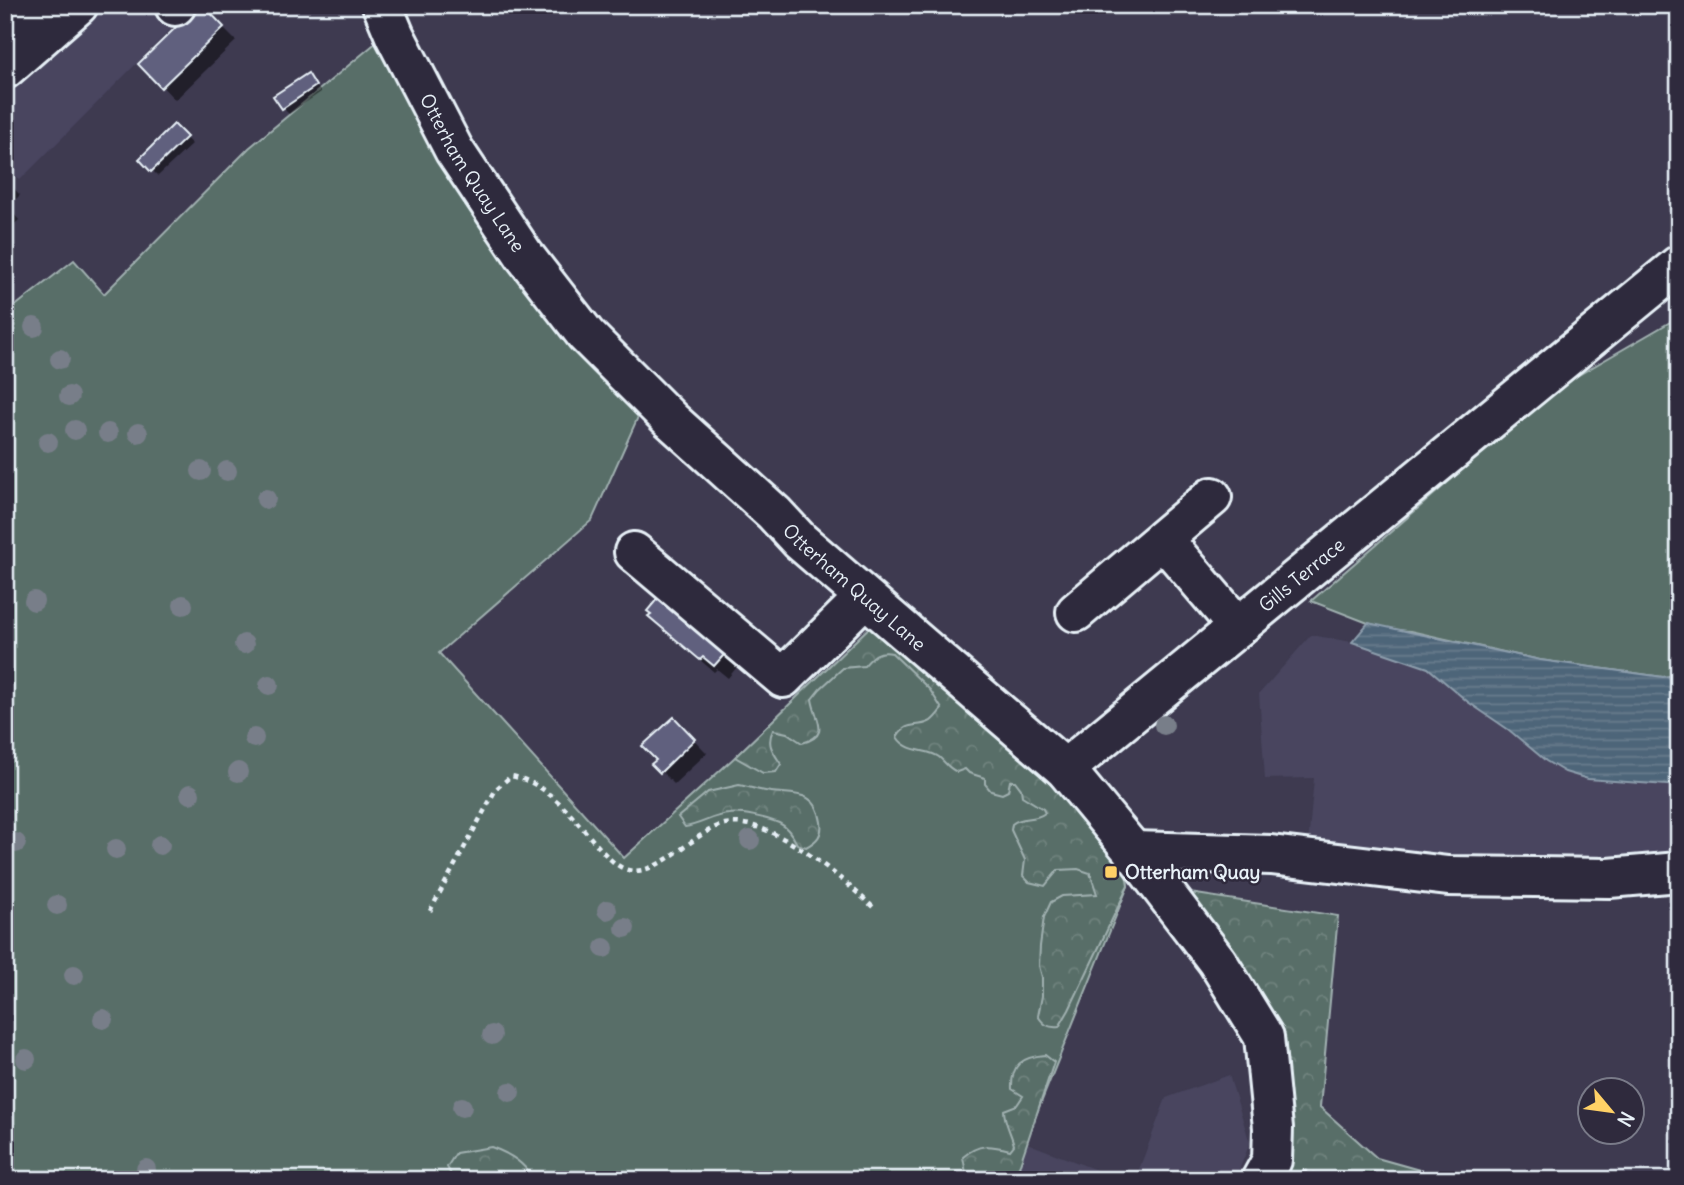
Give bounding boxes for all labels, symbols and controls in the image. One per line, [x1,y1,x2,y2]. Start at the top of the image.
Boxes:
street label: Otterham Quay Lane [415,89,531,257]
street label: Otterham Quay Lane [778,518,931,656]
street label: Gills Terrace [1254,533,1349,617]
place label: Otterham Quay [1125,860,1260,884]
marker: Otterham Quay [1103,864,1119,880]
north arrow [1576,1076,1646,1146]
text: N [1612,1108,1640,1131]

